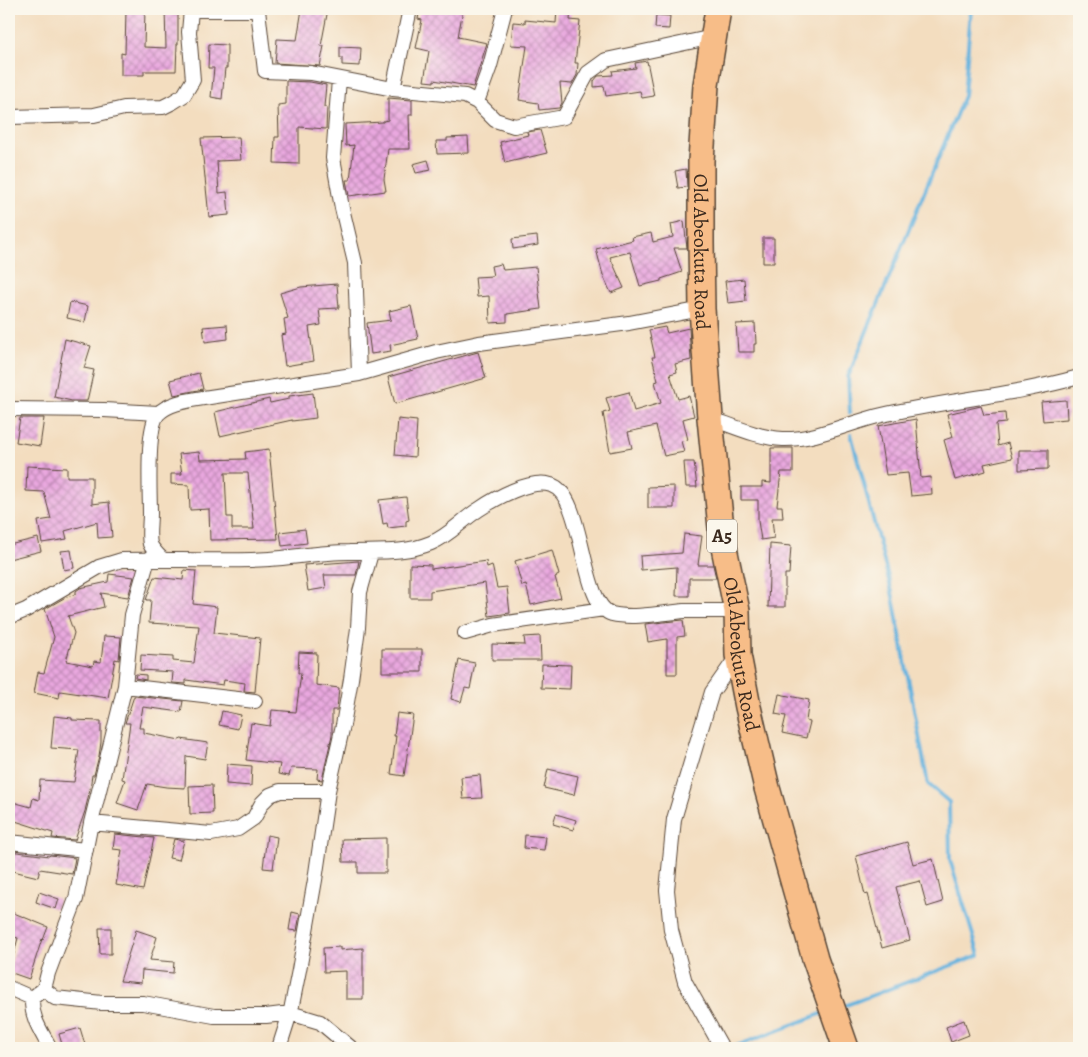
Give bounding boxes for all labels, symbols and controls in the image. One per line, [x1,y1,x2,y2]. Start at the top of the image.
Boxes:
street label: Old Abeokuta Road [688,174,717,331]
road number: A5 [707,520,737,552]
street label: Old Abeokuta Road [717,574,767,734]

